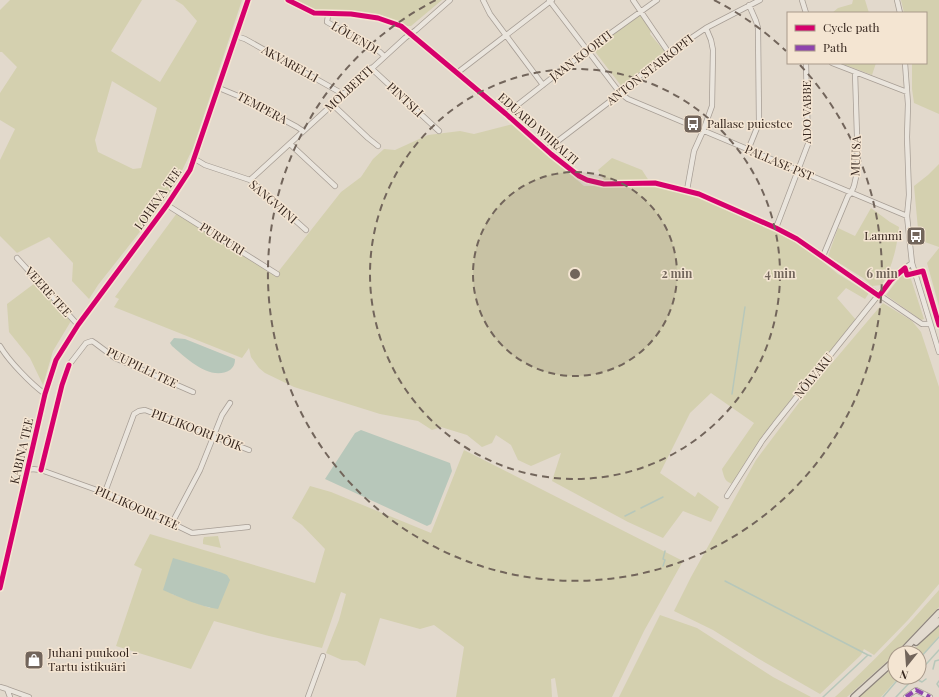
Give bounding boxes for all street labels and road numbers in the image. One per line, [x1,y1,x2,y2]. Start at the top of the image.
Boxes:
street label: LÕUENDI [329,17,382,57]
street label: JAAN KOORTI [545,26,615,85]
street label: ANTON STARKOPFI [602,30,696,109]
street label: AKVARELLI [258,40,322,85]
street label: MOLBERTI [321,62,376,115]
street label: PINTSLI [384,78,427,120]
street label: ADO VABBE [798,80,814,145]
street label: TEMPERA [234,87,291,127]
street label: EDUARD WIIRALTI [495,89,582,168]
street label: MUUSA [846,135,864,177]
street label: PALLASE PST [743,140,817,184]
street label: LOHKVA TEE [130,164,184,232]
street label: SANGVIINI [246,176,301,227]
street label: PURPURI [197,218,248,258]
street label: VEERE TEE [21,262,75,320]
street label: PUUPILLI TEE [104,343,181,391]
street label: NÕLVAKU [790,350,836,401]
street label: PILLIKOORI PÕIK [149,404,246,454]
street label: KABINA TEE [6,416,36,485]
street label: PILLIKOORI TEE [93,481,182,533]

